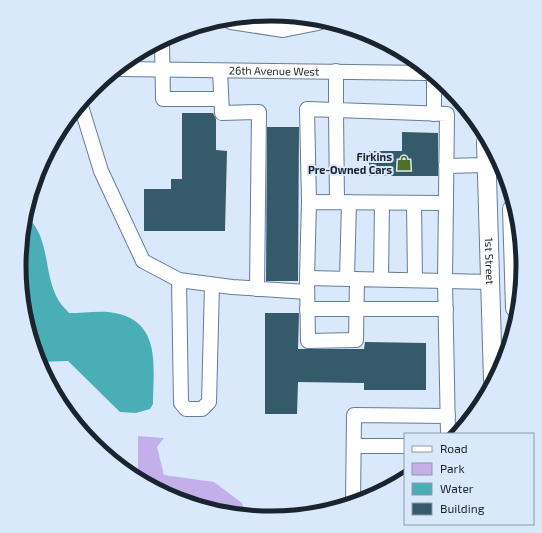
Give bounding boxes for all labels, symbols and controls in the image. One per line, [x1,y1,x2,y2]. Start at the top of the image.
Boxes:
street label: 26th Avenue West [229,63,319,78]
place label: Firkins Pre-Owned Cars [308,150,392,176]
shop icon: Firkins Pre-Owned Cars [395,154,413,172]
street label: 1st Street [483,237,497,285]
legend [404,433,534,525]
text: Road [440,441,468,455]
text: Park [440,461,465,475]
text: Water [440,481,474,495]
text: Building [440,501,485,515]

